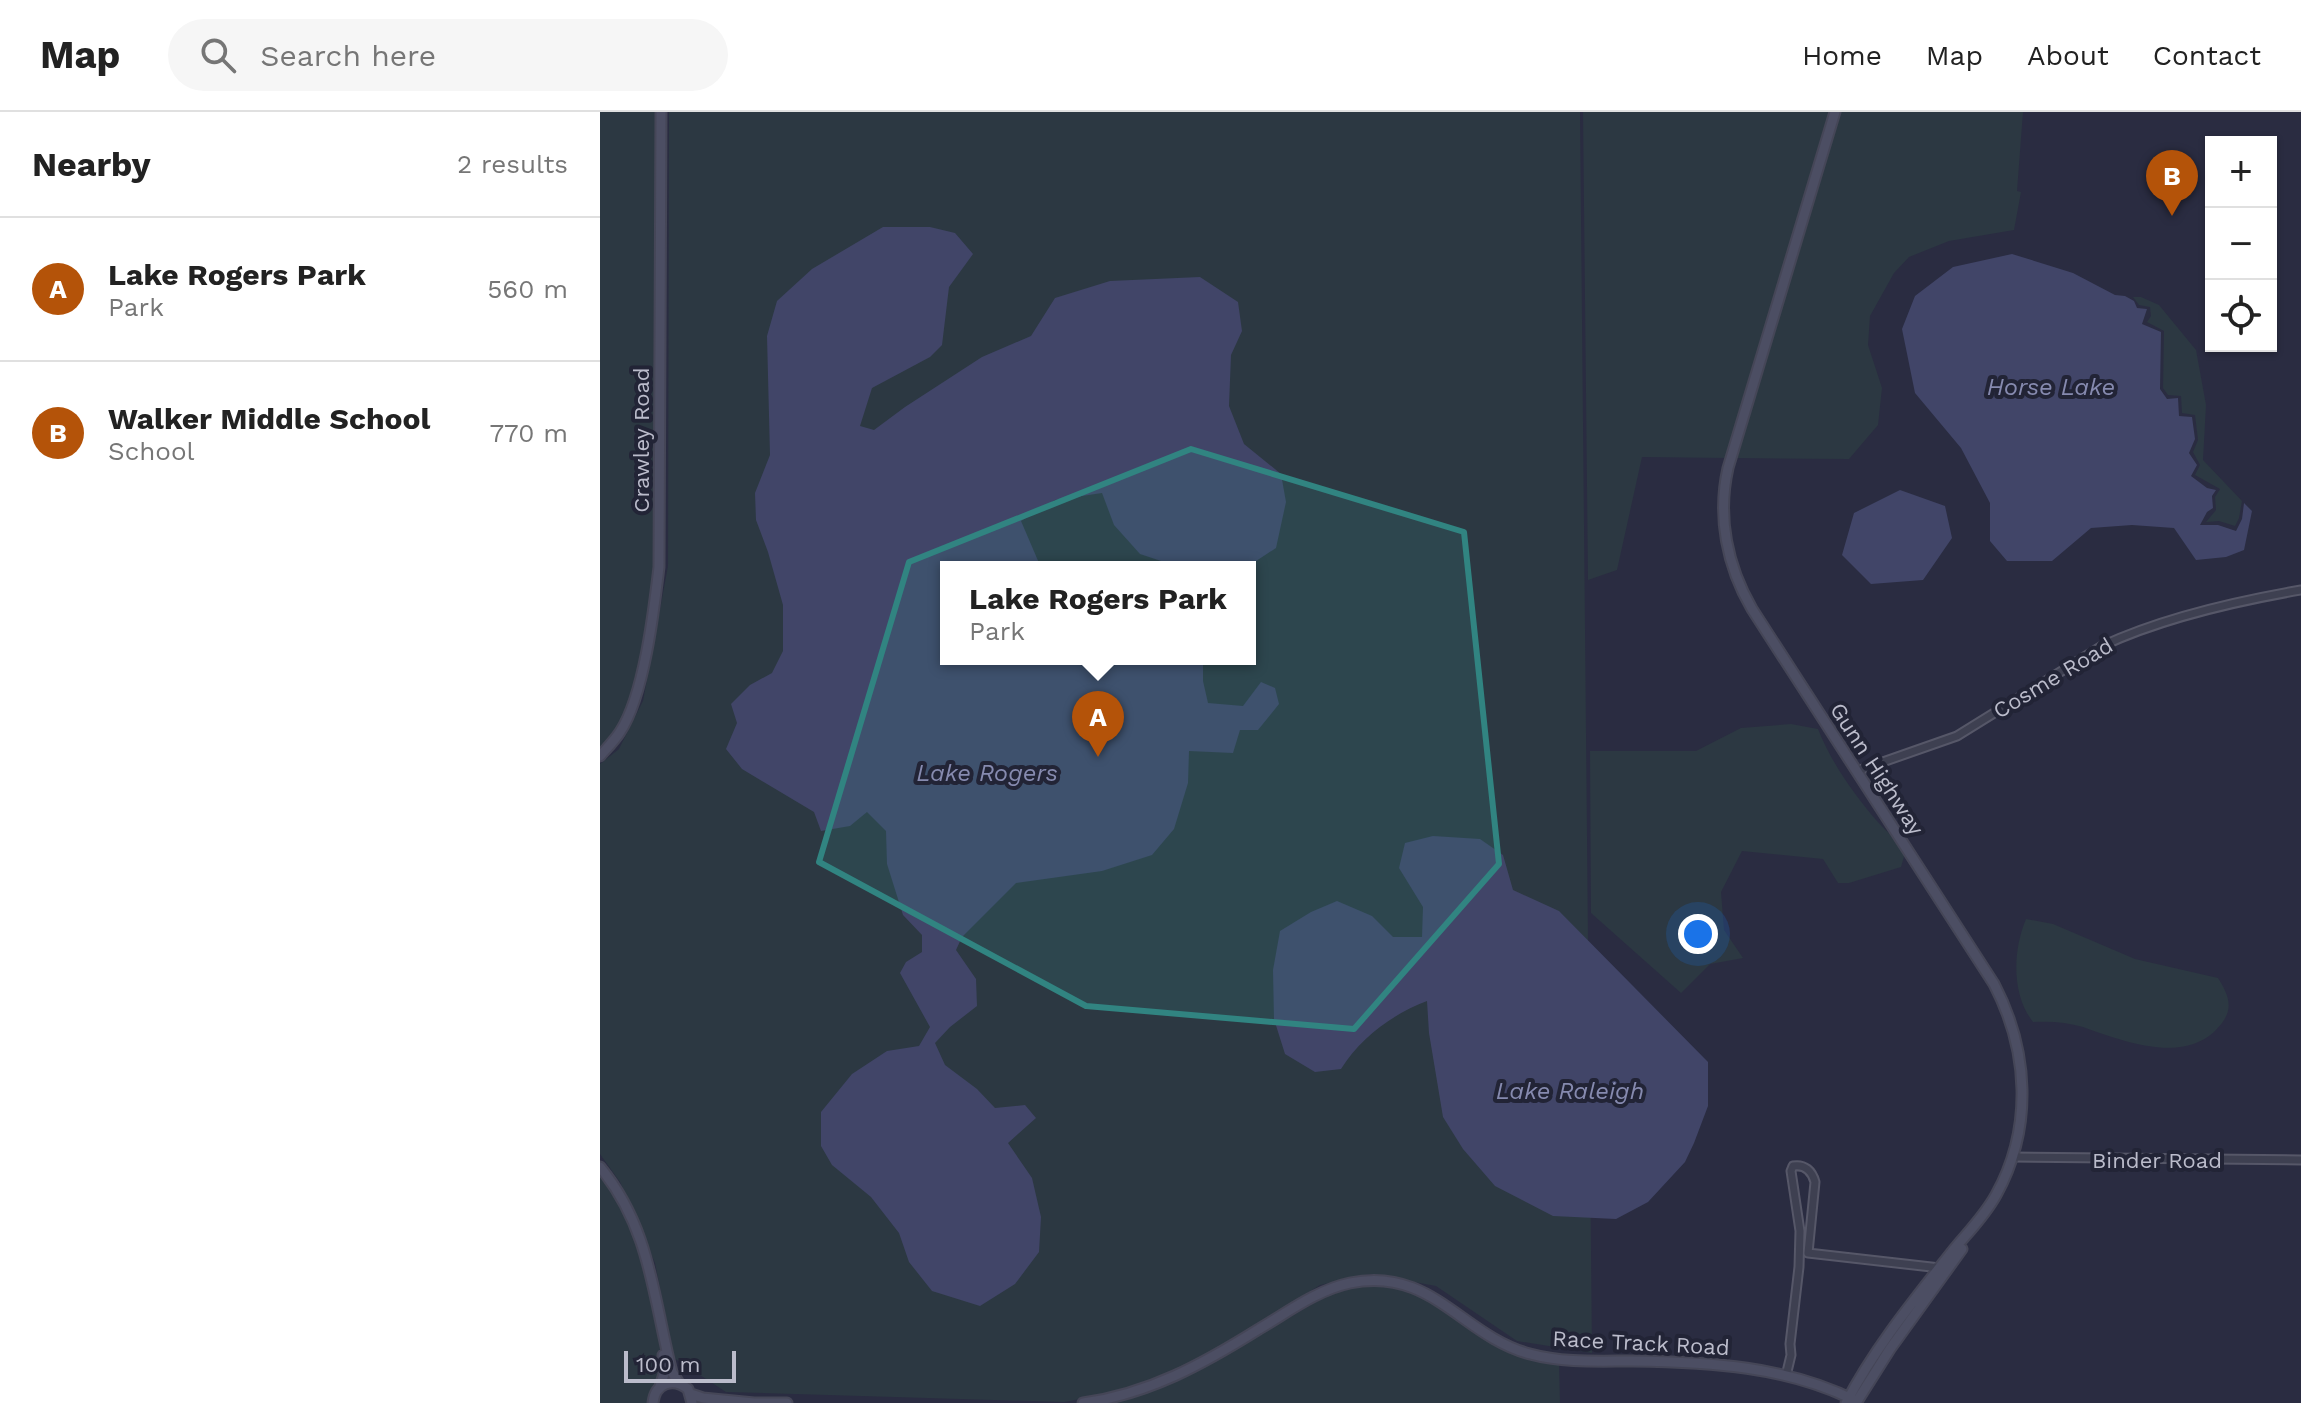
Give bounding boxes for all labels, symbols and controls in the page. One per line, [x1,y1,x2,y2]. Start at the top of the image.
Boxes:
search box [168,19,728,91]
text: Map [40,33,120,77]
icon: search [196,33,240,77]
text: Search here [260,38,436,73]
text: Home [1802,39,1882,72]
text: Map [1926,39,1983,72]
text: About [2027,39,2109,72]
text: Contact [2153,39,2261,72]
map controls [2205,136,2277,352]
button: + [2205,136,2277,208]
text: Nearby [32,144,151,184]
text: 2 results [457,149,568,179]
pin: B [2146,150,2198,216]
button: − [2205,208,2277,280]
text: Lake Rogers Park [108,257,366,292]
text: A [49,274,67,304]
text: 560 m [487,274,568,304]
button: locate [2205,280,2277,352]
text: Park [108,292,164,322]
street label: Crawley Road [629,367,654,513]
water label: Horse Lake [1987,373,2115,401]
text: Walker Middle School [108,401,430,436]
text: B [49,418,67,448]
text: 770 m [490,418,568,448]
text: School [108,436,194,466]
popup [940,561,1256,665]
text: Lake Rogers Park [969,581,1227,616]
text: Park [969,616,1025,646]
street label: Cosme Road [1989,633,2117,723]
pin: A [1072,691,1124,757]
street label: Gunn Highway [1825,698,1929,840]
water label: Lake Rogers [916,759,1058,787]
your location [1678,914,1718,954]
water label: Lake Raleigh [1496,1077,1644,1105]
street label: Binder Road [2092,1148,2222,1173]
street label: Race Track Road [1552,1326,1730,1360]
scale bar [624,1347,736,1383]
text: 100 m [636,1352,700,1377]

